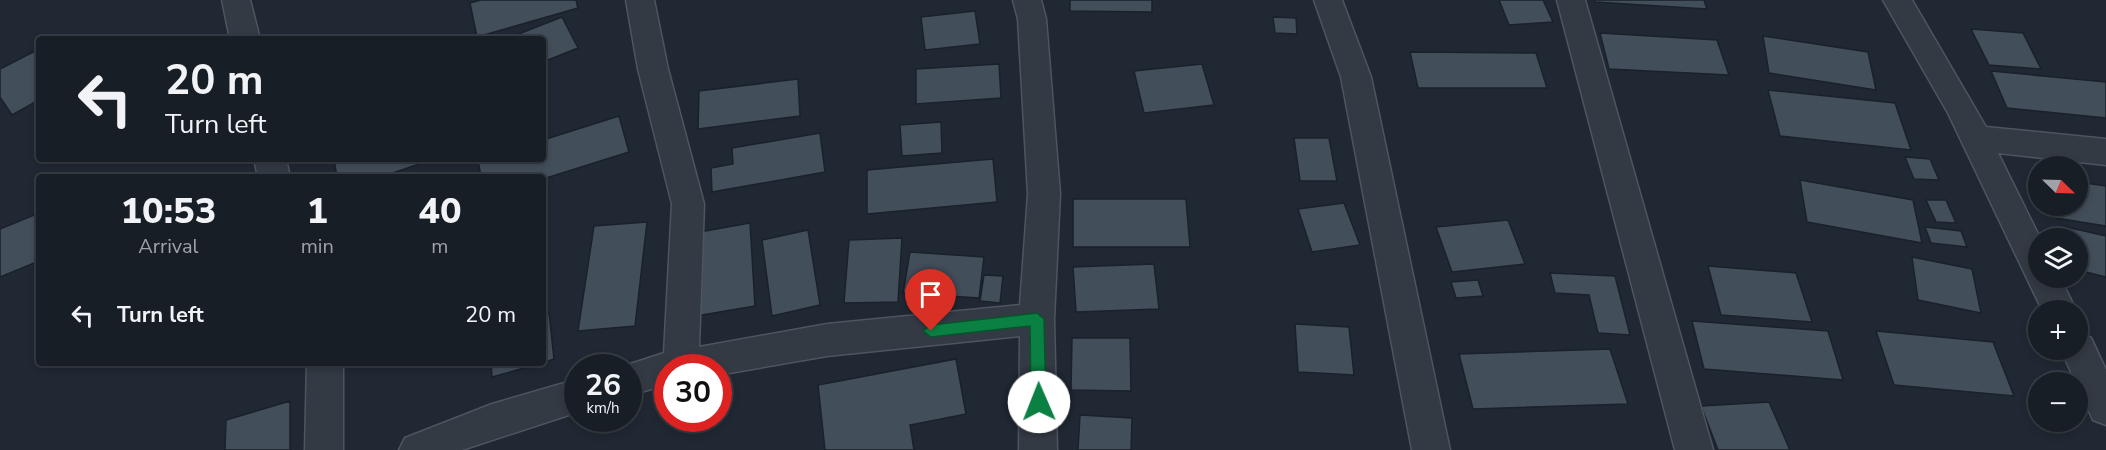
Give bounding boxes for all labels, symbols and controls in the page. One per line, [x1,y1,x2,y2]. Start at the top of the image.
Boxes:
text: 20 m [165,52,264,109]
icon: left [66,60,144,138]
text: Turn left [165,106,266,143]
north arrow [2028,156,2088,216]
map controls [2028,156,2088,432]
text: 10:53 [120,187,216,236]
text: 1 [306,187,328,236]
text: 40 [418,187,462,236]
button: layers [2028,228,2088,288]
text: Arrival [138,233,198,260]
text: min [301,233,334,260]
text: m [431,233,448,260]
pin [905,269,956,331]
icon: arrive [914,278,947,311]
icon: left [66,299,99,332]
text: Turn left [117,300,204,330]
text: 20 m [465,300,516,330]
button: + [2028,300,2088,360]
speed limit sign: 30 [654,354,732,432]
text: 26 [585,365,621,406]
position arrow [1007,370,1071,434]
button: − [2028,372,2088,432]
text: km/h [586,398,620,418]

